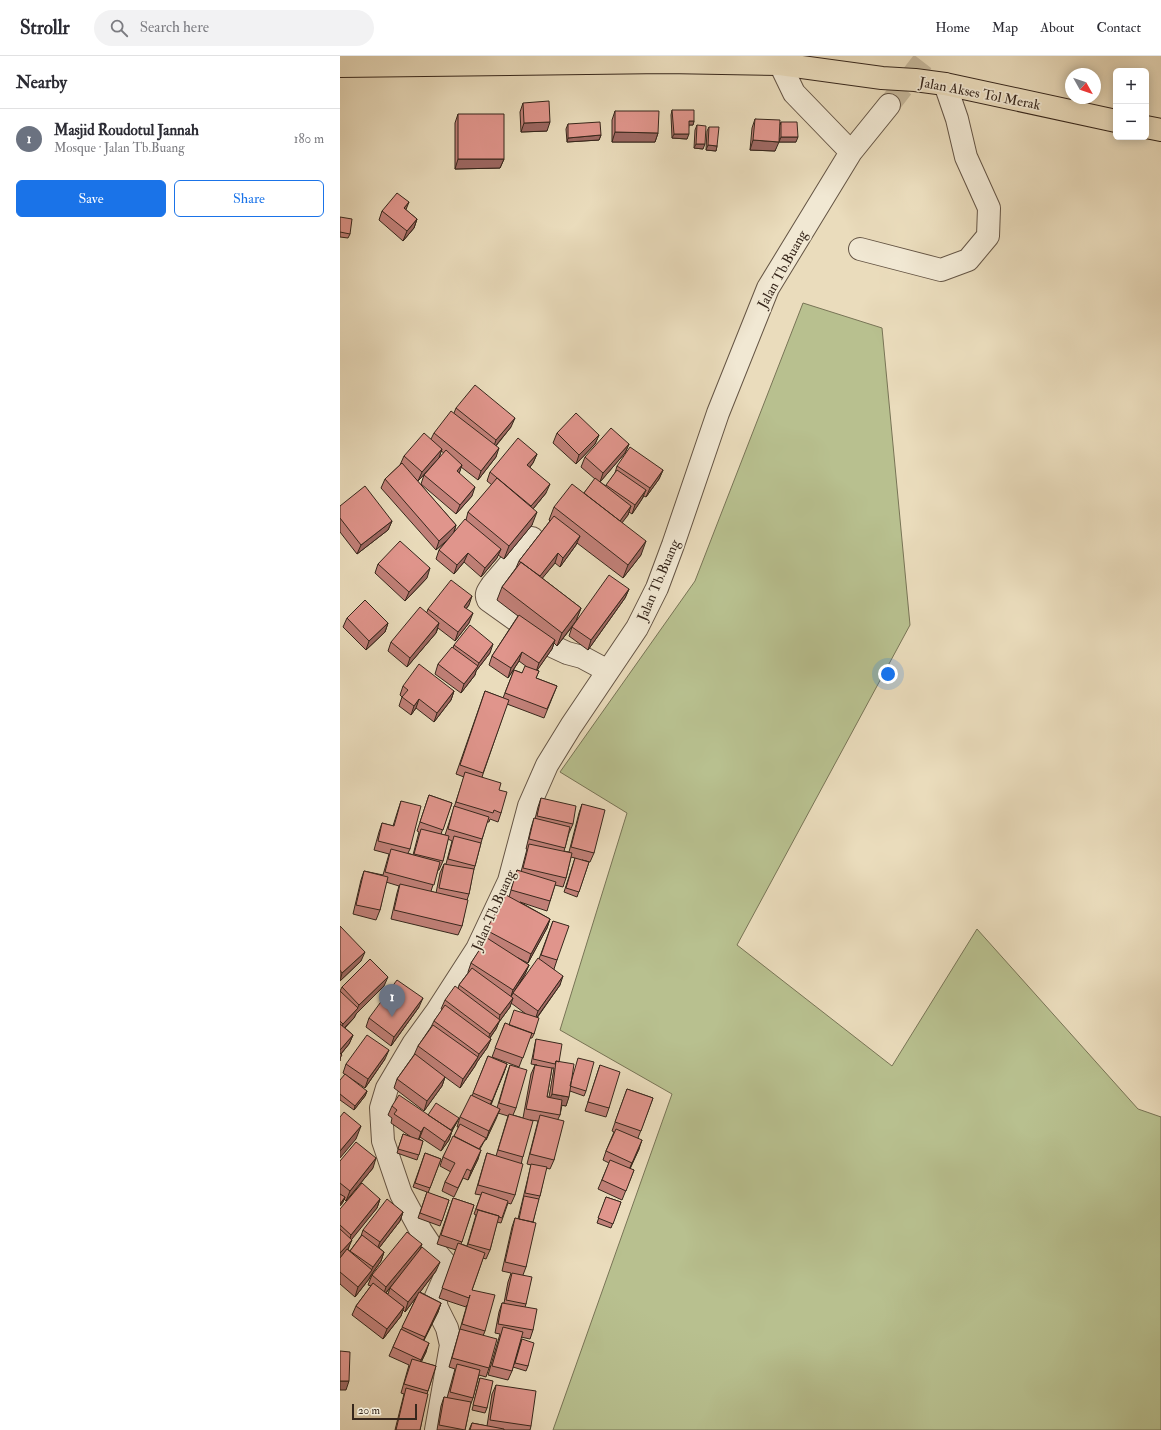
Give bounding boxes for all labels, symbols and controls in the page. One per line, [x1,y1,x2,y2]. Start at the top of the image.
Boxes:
search box [94,10,374,46]
text: Strollr [20,16,70,40]
icon: search [108,17,130,39]
text: Search here [140,18,209,37]
text: Home [935,19,970,36]
text: Map [992,19,1018,36]
text: About [1040,19,1074,36]
text: Contact [1096,19,1141,36]
north arrow [1065,68,1101,104]
map controls [1113,68,1149,140]
button: + [1113,68,1149,104]
text: Nearby [16,72,67,93]
street label: Jalan Akses Tol Merak [917,73,1042,114]
button: − [1113,104,1149,140]
text: Masjid Roudotul Jannah [54,121,199,140]
text: 1 [27,131,31,147]
text: 180 m [294,131,324,147]
text: Mosque · Jalan Tb.Buang [54,140,185,156]
button: Save [16,180,166,217]
button: Share [174,180,324,217]
street label: Jalan Tb.Buang [753,226,811,312]
street label: Jalan Tb.Buang [633,536,684,624]
your location [878,664,898,684]
street label: Jalan Tb.Buang [468,866,519,954]
pin: 1 [379,984,405,1017]
scale bar [352,1402,417,1421]
text: 20 m [358,1404,380,1417]

